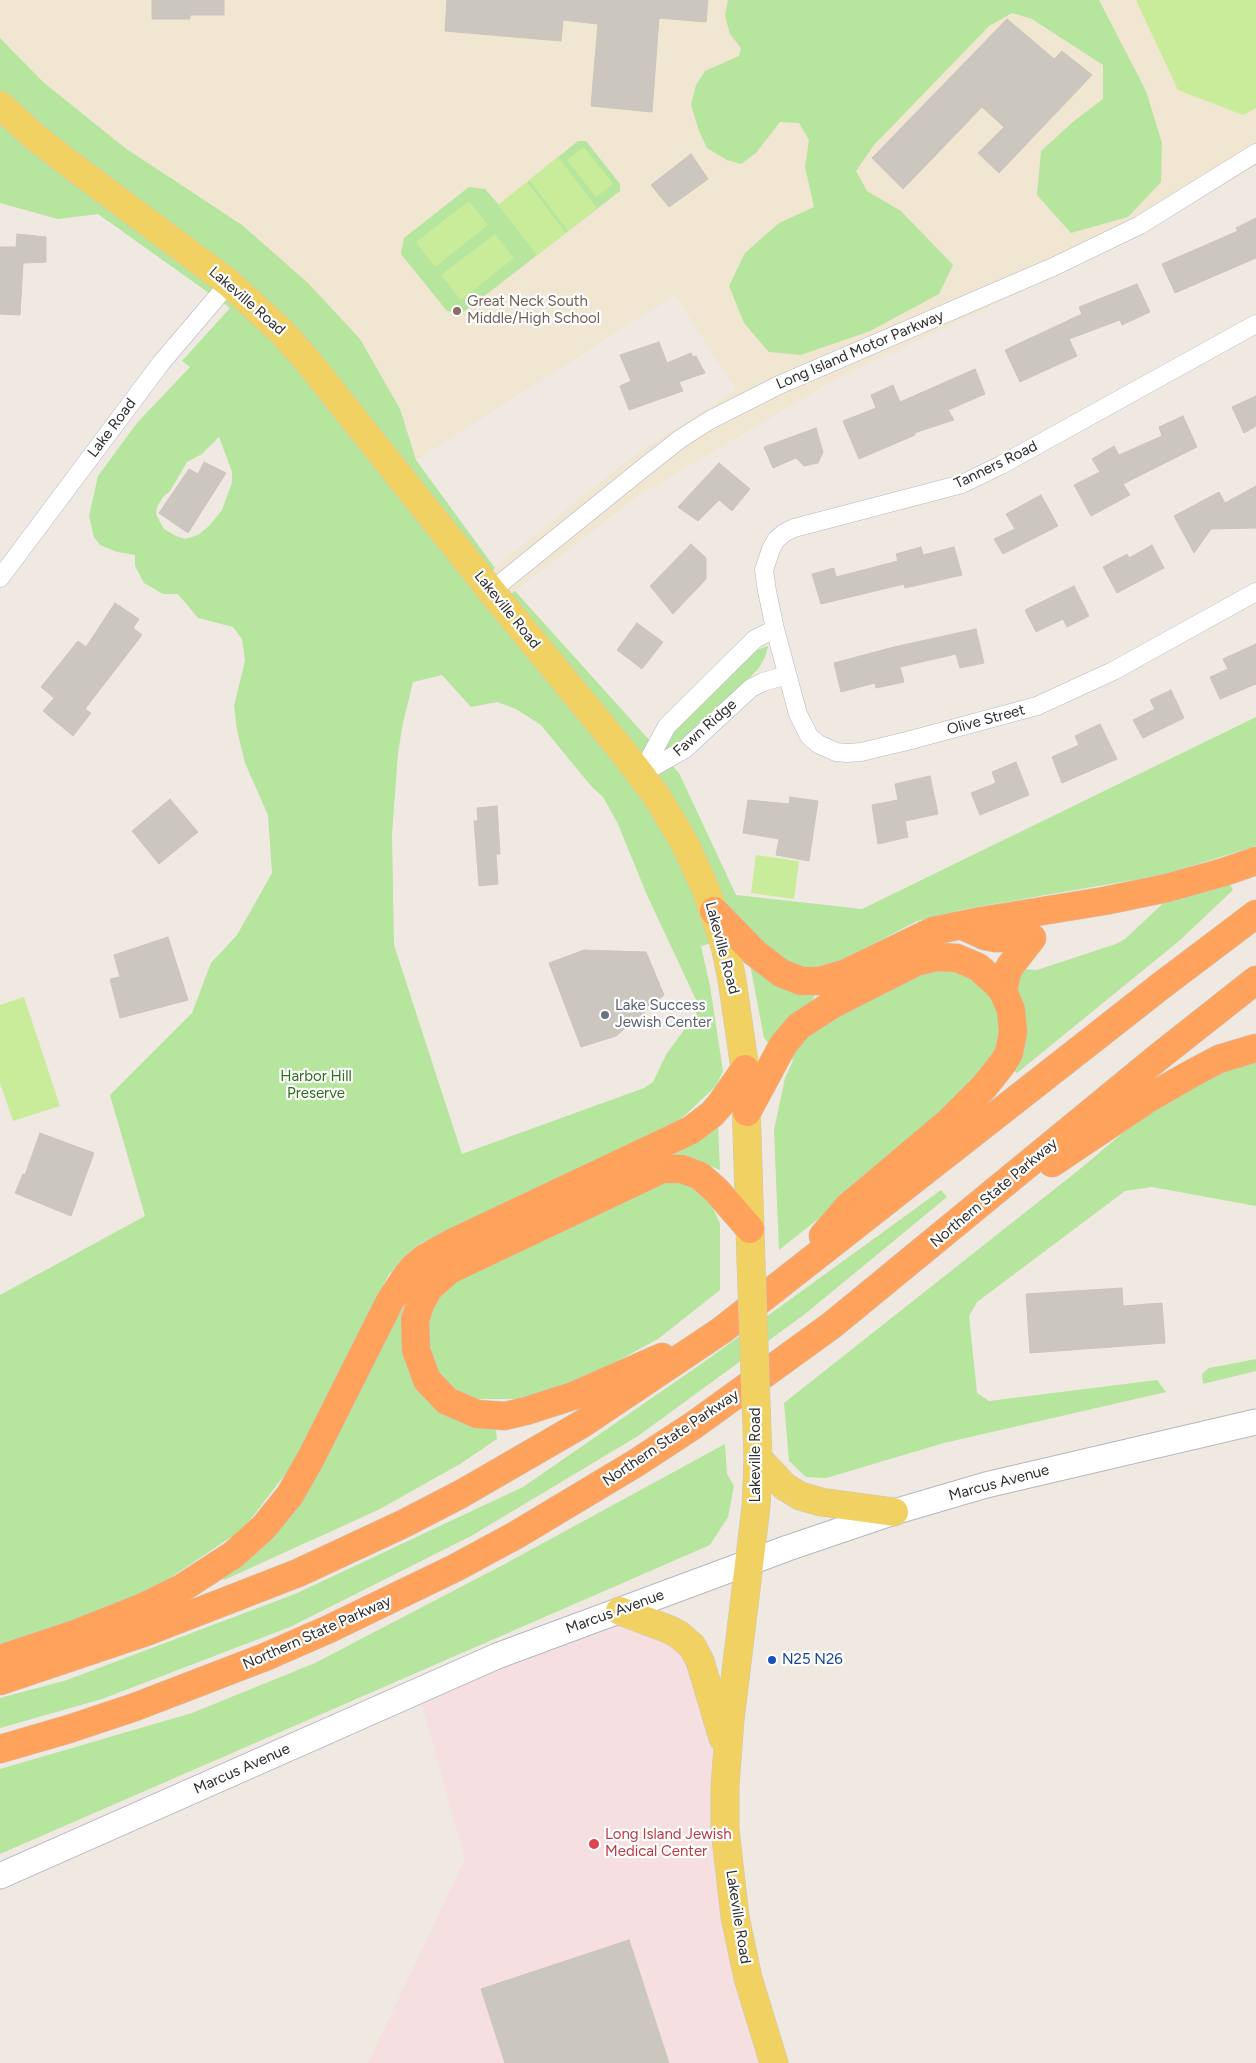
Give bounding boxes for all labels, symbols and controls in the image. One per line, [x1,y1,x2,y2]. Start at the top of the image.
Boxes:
street label: Lakeville Road [205,263,289,339]
place label: Great Neck South Middle/High School [467,293,600,328]
marker: Great Neck South Middle/High School [451,305,463,317]
street label: Long Island Motor Parkway [774,306,946,394]
street label: Lake Road [84,395,140,461]
street label: Tanners Road [952,437,1040,493]
street label: Lakeville Road [470,567,544,653]
street label: Fawn Ridge [670,696,740,760]
street label: Olive Street [945,701,1027,739]
street label: Lakeville Road [701,900,743,996]
place label: Lake Success Jewish Center [615,997,711,1032]
marker: Lake Success Jewish Center [599,1009,611,1021]
park label: Harbor Hill Preserve [280,1068,352,1103]
street label: Northern State Parkway [927,1135,1061,1251]
street label: Northern State Parkway [600,1386,742,1490]
street label: Lakeville Road [747,1408,765,1502]
street label: Marcus Avenue [947,1461,1051,1505]
street label: Marcus Avenue [563,1586,667,1638]
street label: Northern State Parkway [240,1592,394,1674]
place label: N25 N26 [782,1651,843,1669]
marker: N25 N26 [766,1654,778,1666]
street label: Marcus Avenue [191,1740,293,1798]
place label: Long Island Jewish Medical Center [605,1826,732,1861]
marker: Long Island Jewish Medical Center [587,1837,601,1851]
street label: Lakeville Road [722,1869,754,1965]

